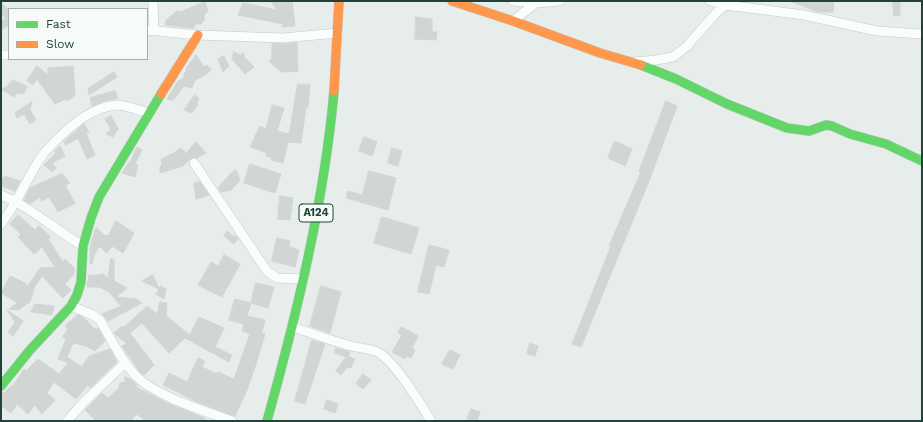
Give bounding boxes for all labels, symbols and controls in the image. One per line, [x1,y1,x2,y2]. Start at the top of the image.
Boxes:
legend [8,8,148,60]
text: Fast [46,17,71,31]
text: Slow [46,37,74,51]
road number: A124 [299,204,333,222]

